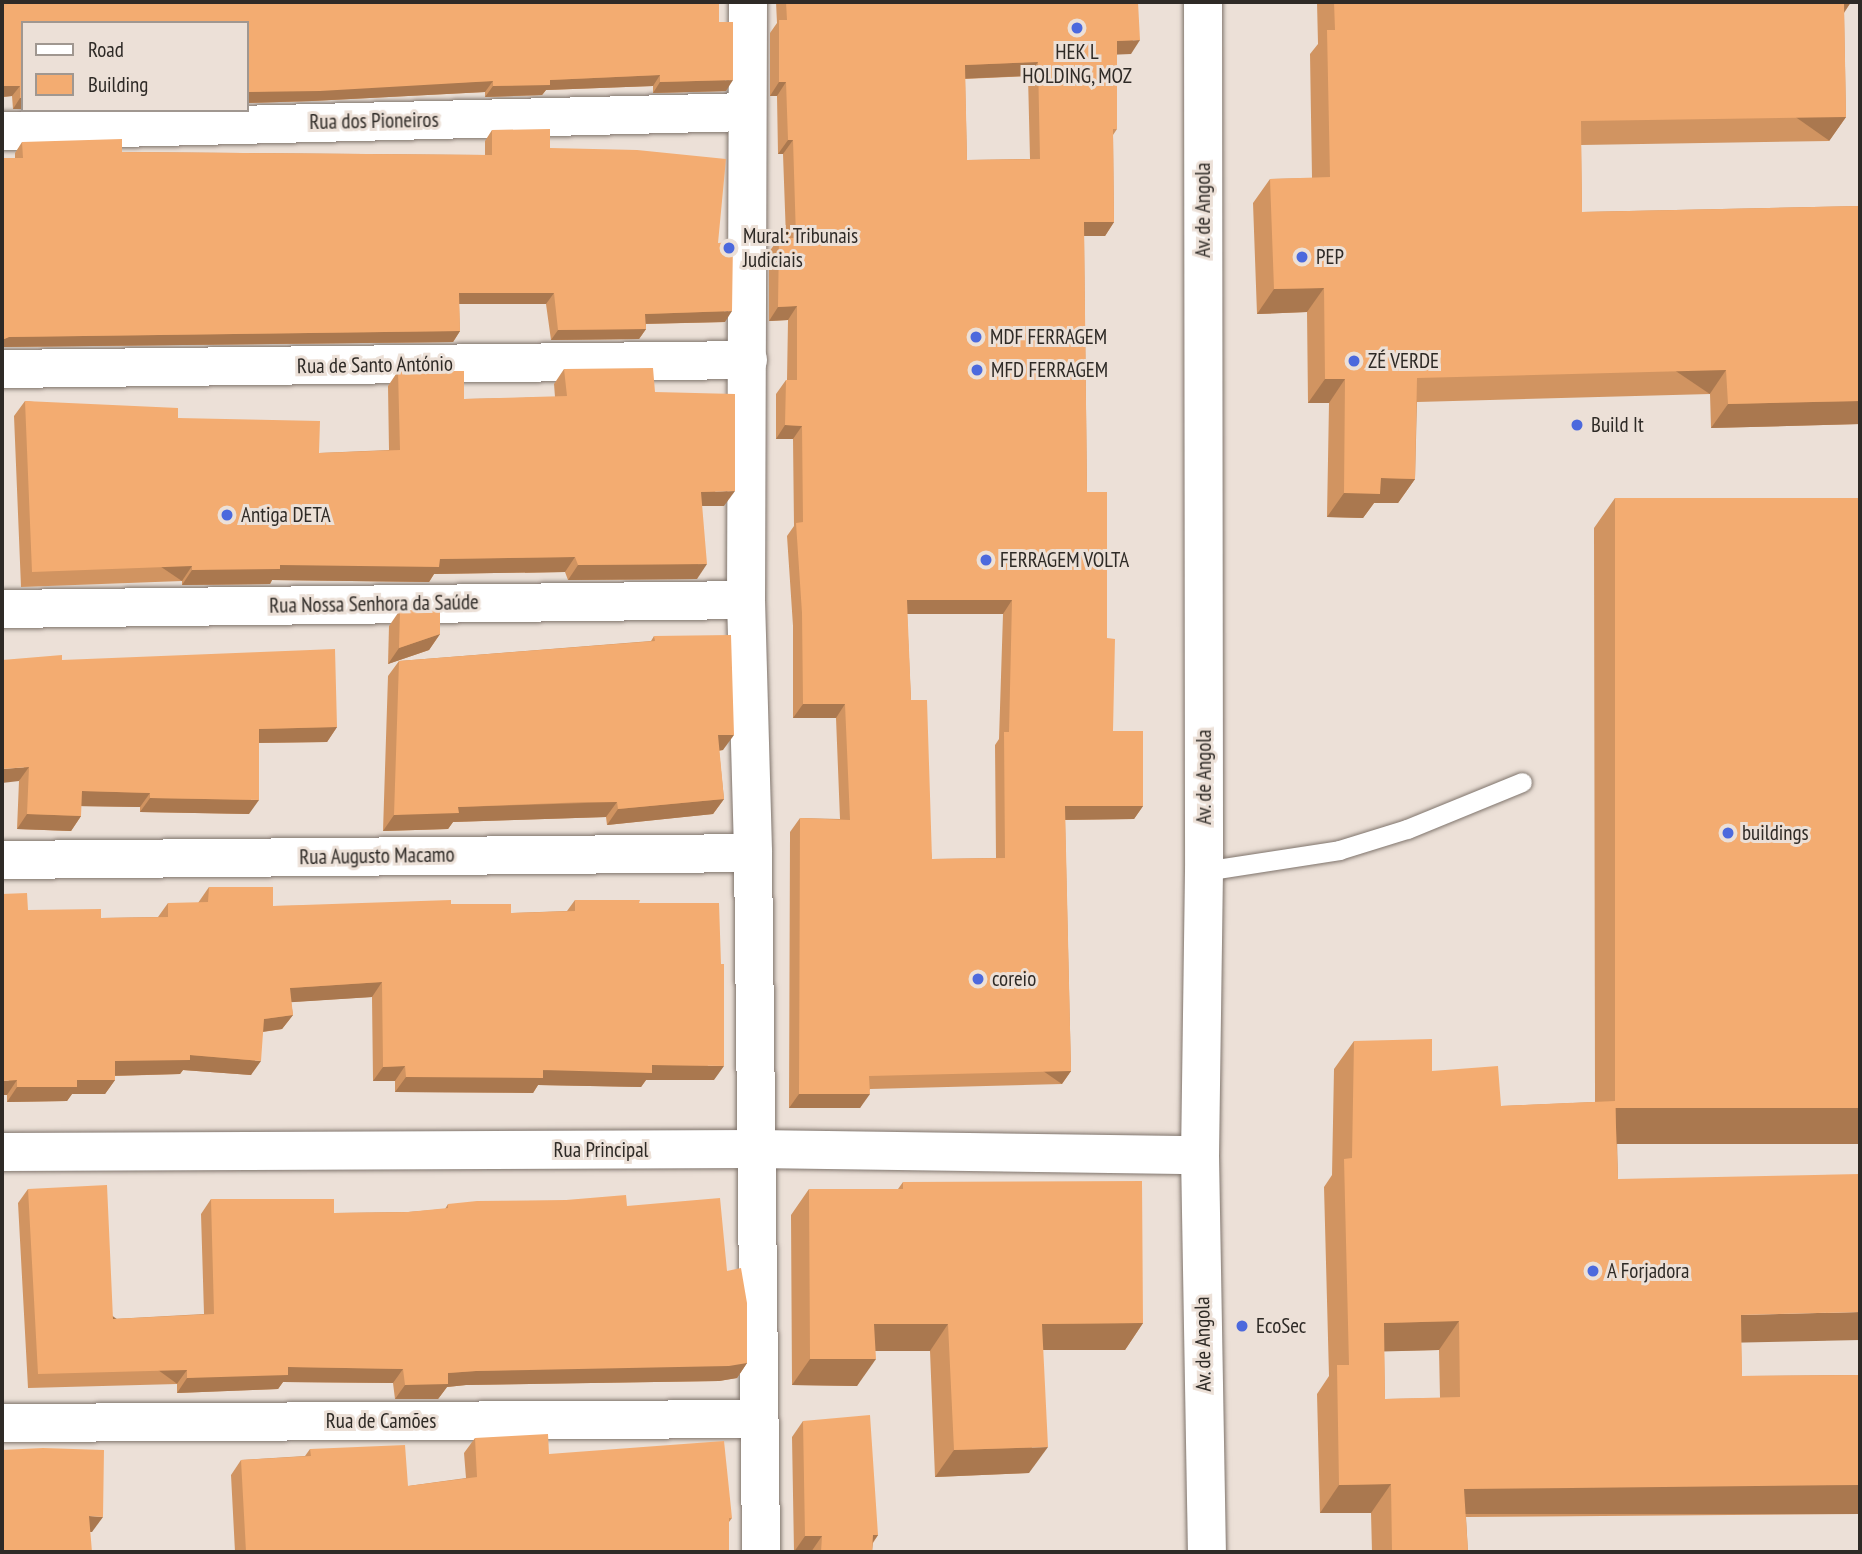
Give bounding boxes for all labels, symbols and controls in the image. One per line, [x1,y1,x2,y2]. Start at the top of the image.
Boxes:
marker: HEK L HOLDING, MOZ [1069,20,1085,36]
legend [21,21,248,112]
text: Road [88,36,124,63]
place label: HEK L HOLDING, MOZ [1021,39,1133,89]
text: Building [88,71,148,98]
street label: Rua dos Pioneiros [309,107,439,135]
street label: Av. de Angola [1190,161,1216,259]
place label: Mural: Tribunais Judiciais [743,223,859,273]
marker: Mural: Tribunais Judiciais [721,240,737,256]
place label: PEP [1316,244,1344,270]
marker: PEP [1294,249,1310,265]
place label: MDF FERRAGEM [990,324,1107,350]
marker: MDF FERRAGEM [968,329,984,345]
place label: ZÉ VERDE [1368,348,1440,374]
street label: Rua de Santo António [296,351,454,379]
marker: ZÉ VERDE [1346,353,1362,369]
place label: MFD FERRAGEM [991,357,1108,383]
marker: MFD FERRAGEM [969,362,985,378]
place label: Build It [1591,412,1644,438]
marker: Build It [1569,417,1585,433]
place label: Antiga DETA [241,502,331,528]
marker: Antiga DETA [219,507,235,523]
place label: FERRAGEM VOLTA [1000,547,1130,573]
marker: FERRAGEM VOLTA [978,552,994,568]
street label: Rua Nossa Senhora da Saúde [269,590,479,618]
street label: Av. de Angola [1191,728,1217,826]
place label: buildings [1742,820,1809,846]
marker: buildings [1720,825,1736,841]
street label: Rua Augusto Macamo [299,842,455,870]
place label: coreio [992,966,1036,992]
marker: coreio [970,971,986,987]
street label: Rua Principal [554,1137,648,1163]
place label: A Forjadora [1607,1258,1690,1284]
marker: A Forjadora [1585,1263,1601,1279]
street label: Av. de Angola [1190,1295,1216,1393]
place label: EcoSec [1256,1313,1306,1339]
marker: EcoSec [1234,1318,1250,1334]
street label: Rua de Camões [326,1408,436,1434]

